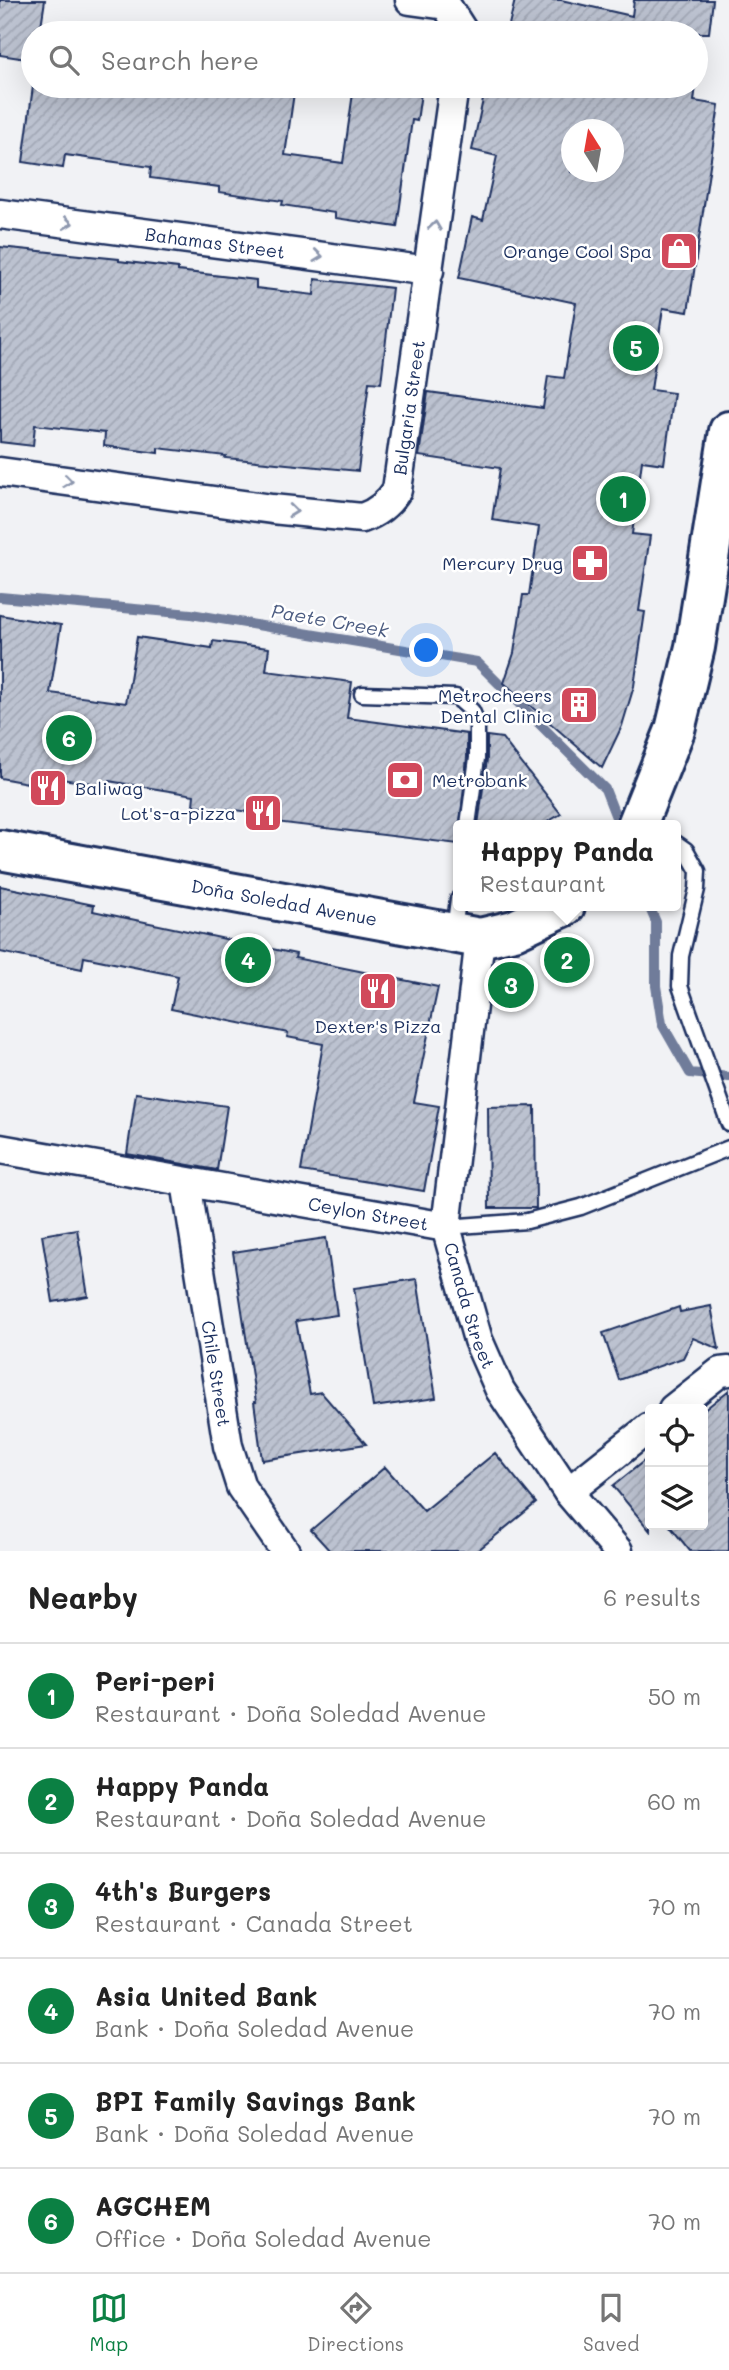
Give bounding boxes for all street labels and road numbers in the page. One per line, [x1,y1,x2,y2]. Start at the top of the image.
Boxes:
street label: Bahamas Street [144,221,287,264]
street label: Bulgaria Street [387,338,430,477]
street label: Doña Soledad Avenue [189,873,379,931]
street label: Ceylon Street [306,1191,430,1236]
street label: Canada Street [439,1240,501,1372]
street label: Chile Street [196,1319,237,1428]

